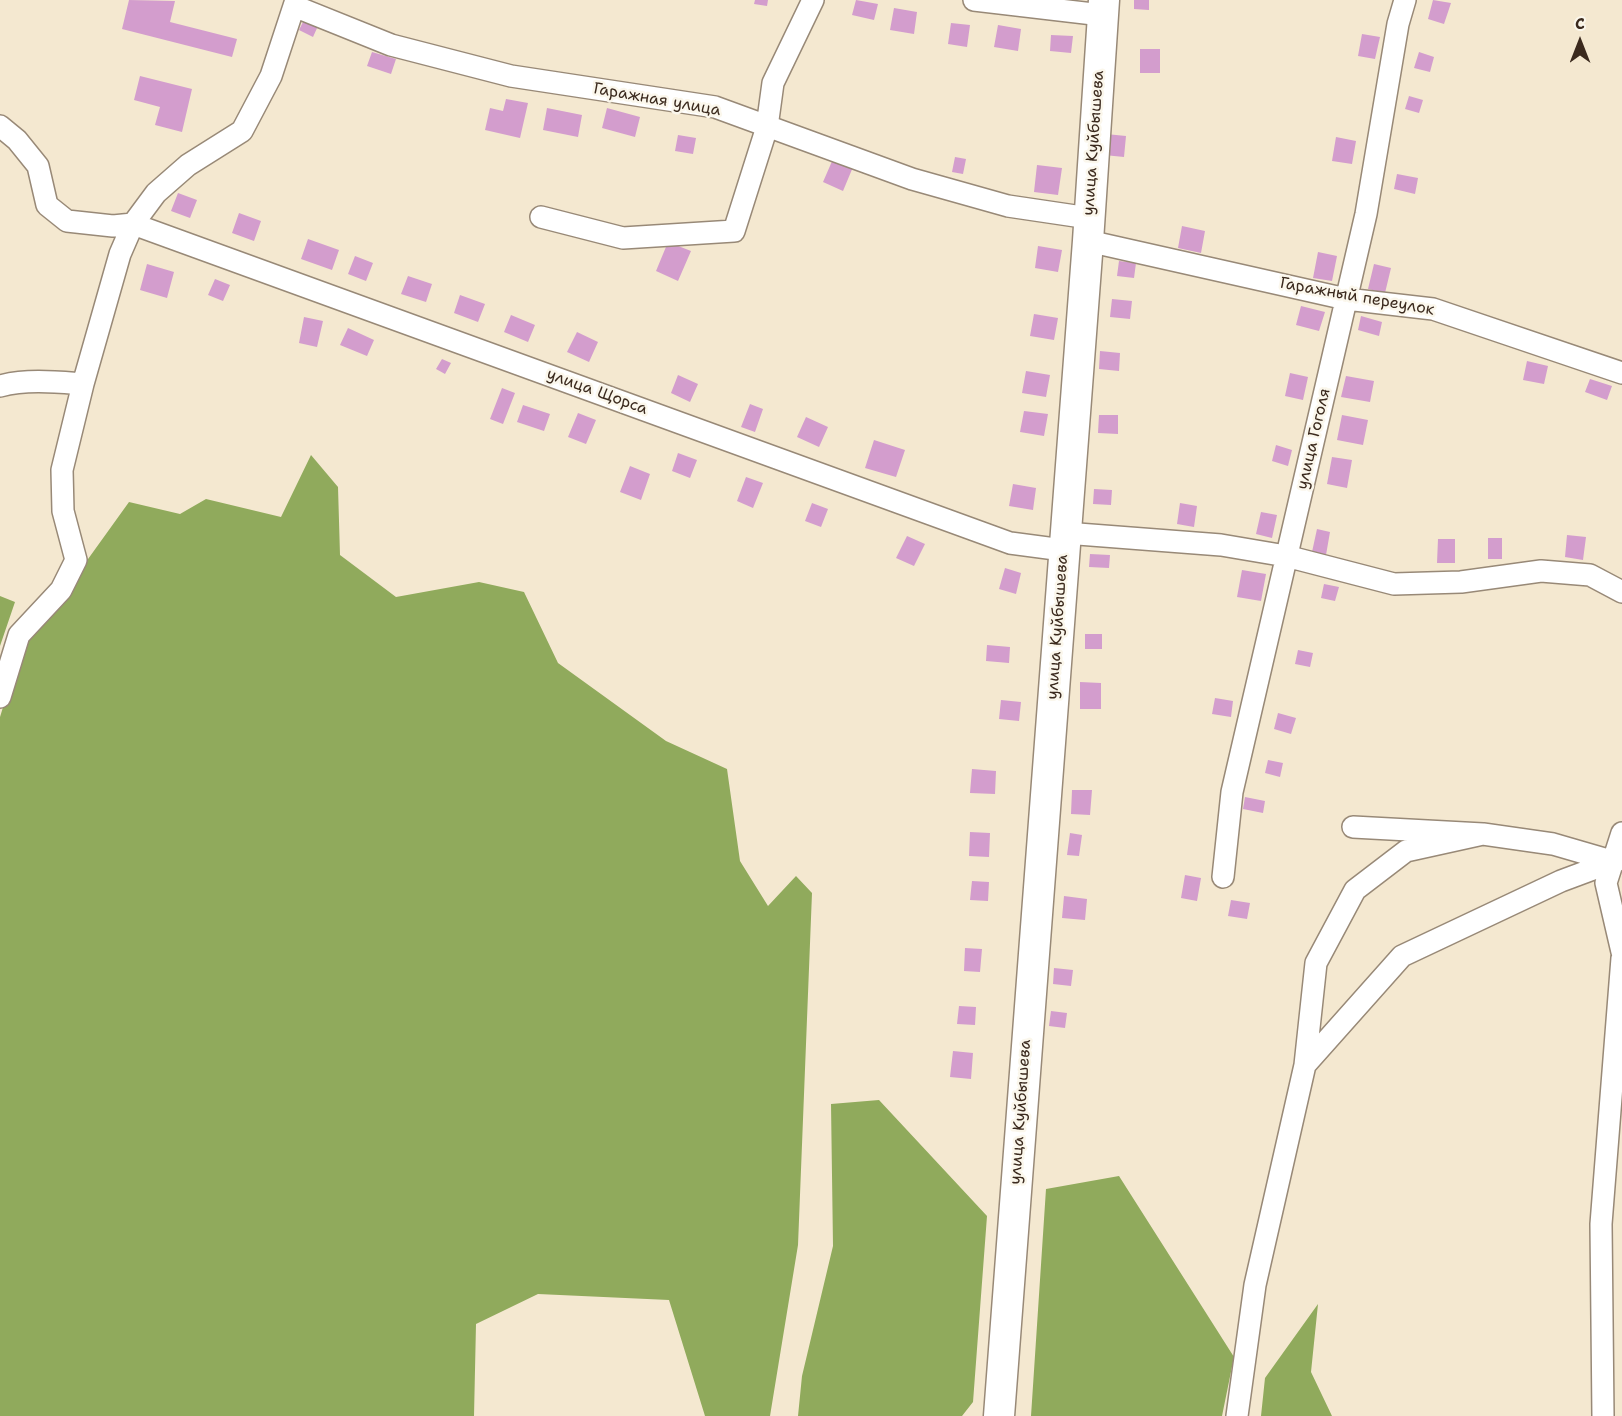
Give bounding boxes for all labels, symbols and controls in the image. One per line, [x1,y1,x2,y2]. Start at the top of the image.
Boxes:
north arrow [1550,12,1610,72]
text: С [1575,13,1585,34]
street label: улица Куйбышева [1079,70,1109,216]
street label: Гаражная улица [592,79,722,121]
street label: Гаражный переулок [1278,274,1436,320]
street label: улица Щорса [544,365,650,419]
street label: улица Гоголя [1293,386,1335,492]
street label: улица Куйбышева [1043,554,1073,700]
street label: улица Куйбышева [1006,1039,1036,1185]

